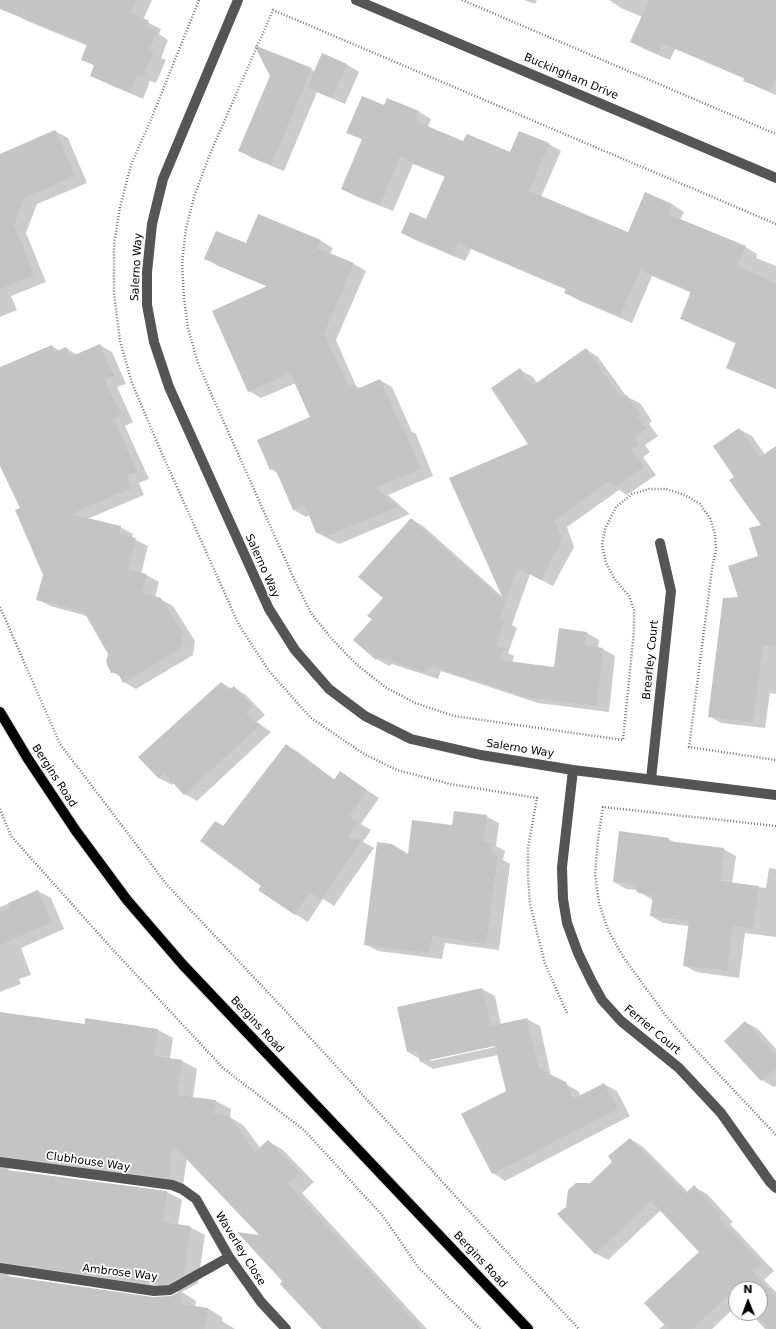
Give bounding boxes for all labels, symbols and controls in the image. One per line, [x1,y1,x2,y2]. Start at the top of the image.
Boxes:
street label: Buckingham Drive [522,51,620,103]
street label: Salerno Way [129,232,145,302]
street label: Salerno Way [242,532,282,600]
street label: Brearley Court [640,620,662,700]
street label: Salerno Way [485,737,555,761]
street label: Bergins Road [29,742,79,810]
street label: Bergins Road [227,994,287,1056]
street label: Ferrier Court [621,1003,683,1057]
street label: Clubhouse Way [45,1150,131,1174]
street label: Waverley Close [212,1210,268,1288]
street label: Bergins Road [450,1229,510,1291]
street label: Ambrose Way [82,1262,158,1284]
north arrow [728,1281,768,1321]
text: N [743,1283,753,1296]

